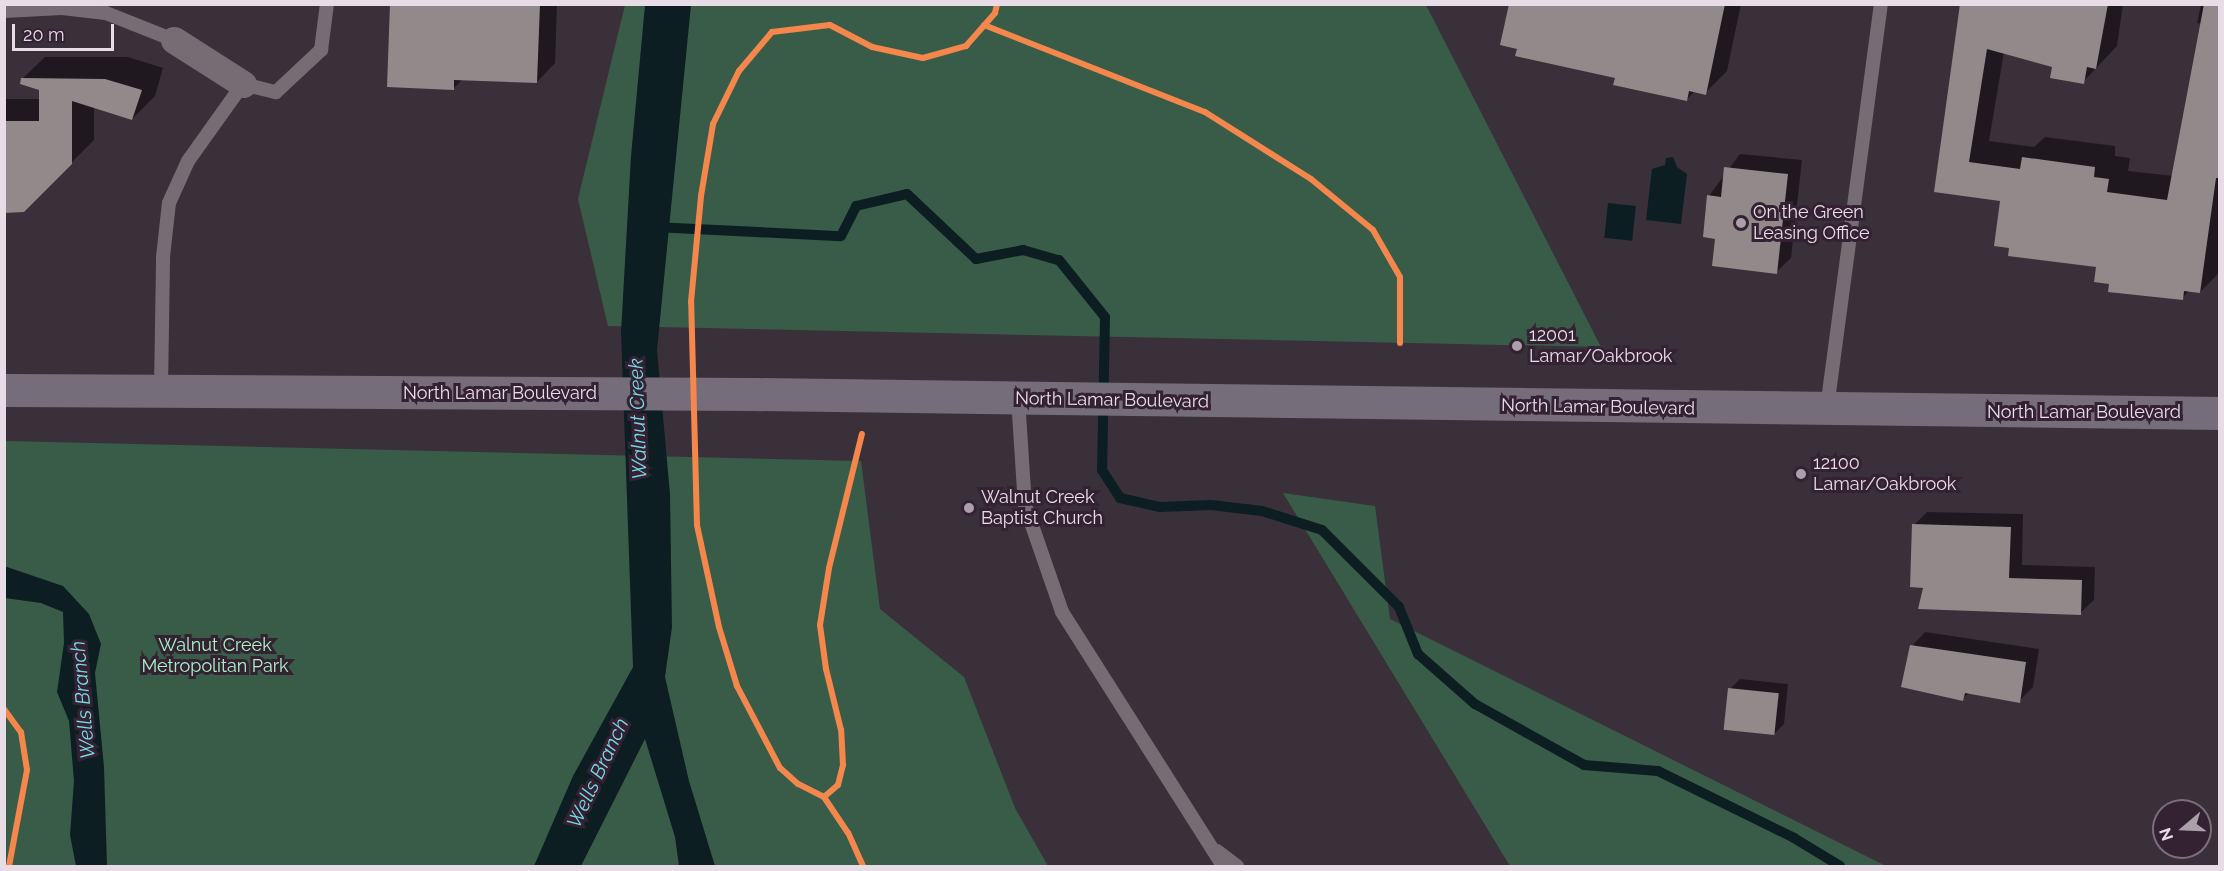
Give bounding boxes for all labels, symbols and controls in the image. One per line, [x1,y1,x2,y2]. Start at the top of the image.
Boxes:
scale bar [15,12,117,50]
text: 20 m [23,24,65,45]
place label: On the Green Leasing Office [1753,202,1870,244]
marker: On the Green Leasing Office [1734,216,1748,230]
place label: 12001 Lamar/Oakbrook [1529,325,1672,368]
marker: 12001 Lamar/Oakbrook [1510,339,1524,353]
water label: Walnut Creek [624,358,652,480]
street label: North Lamar Boulevard [403,382,597,404]
street label: North Lamar Boulevard [1015,388,1209,412]
street label: North Lamar Boulevard [1501,395,1695,419]
street label: North Lamar Boulevard [1987,401,2181,423]
place label: 12100 Lamar/Oakbrook [1813,453,1956,496]
marker: 12100 Lamar/Oakbrook [1794,467,1808,481]
place label: Walnut Creek Baptist Church [981,487,1103,530]
marker: Walnut Creek Baptist Church [962,501,976,515]
park label: Walnut Creek Metropolitan Park [141,635,289,678]
water label: Wells Branch [66,640,100,760]
water label: Wells Branch [562,714,634,832]
north arrow [2152,799,2212,859]
text: N [2155,826,2177,843]

